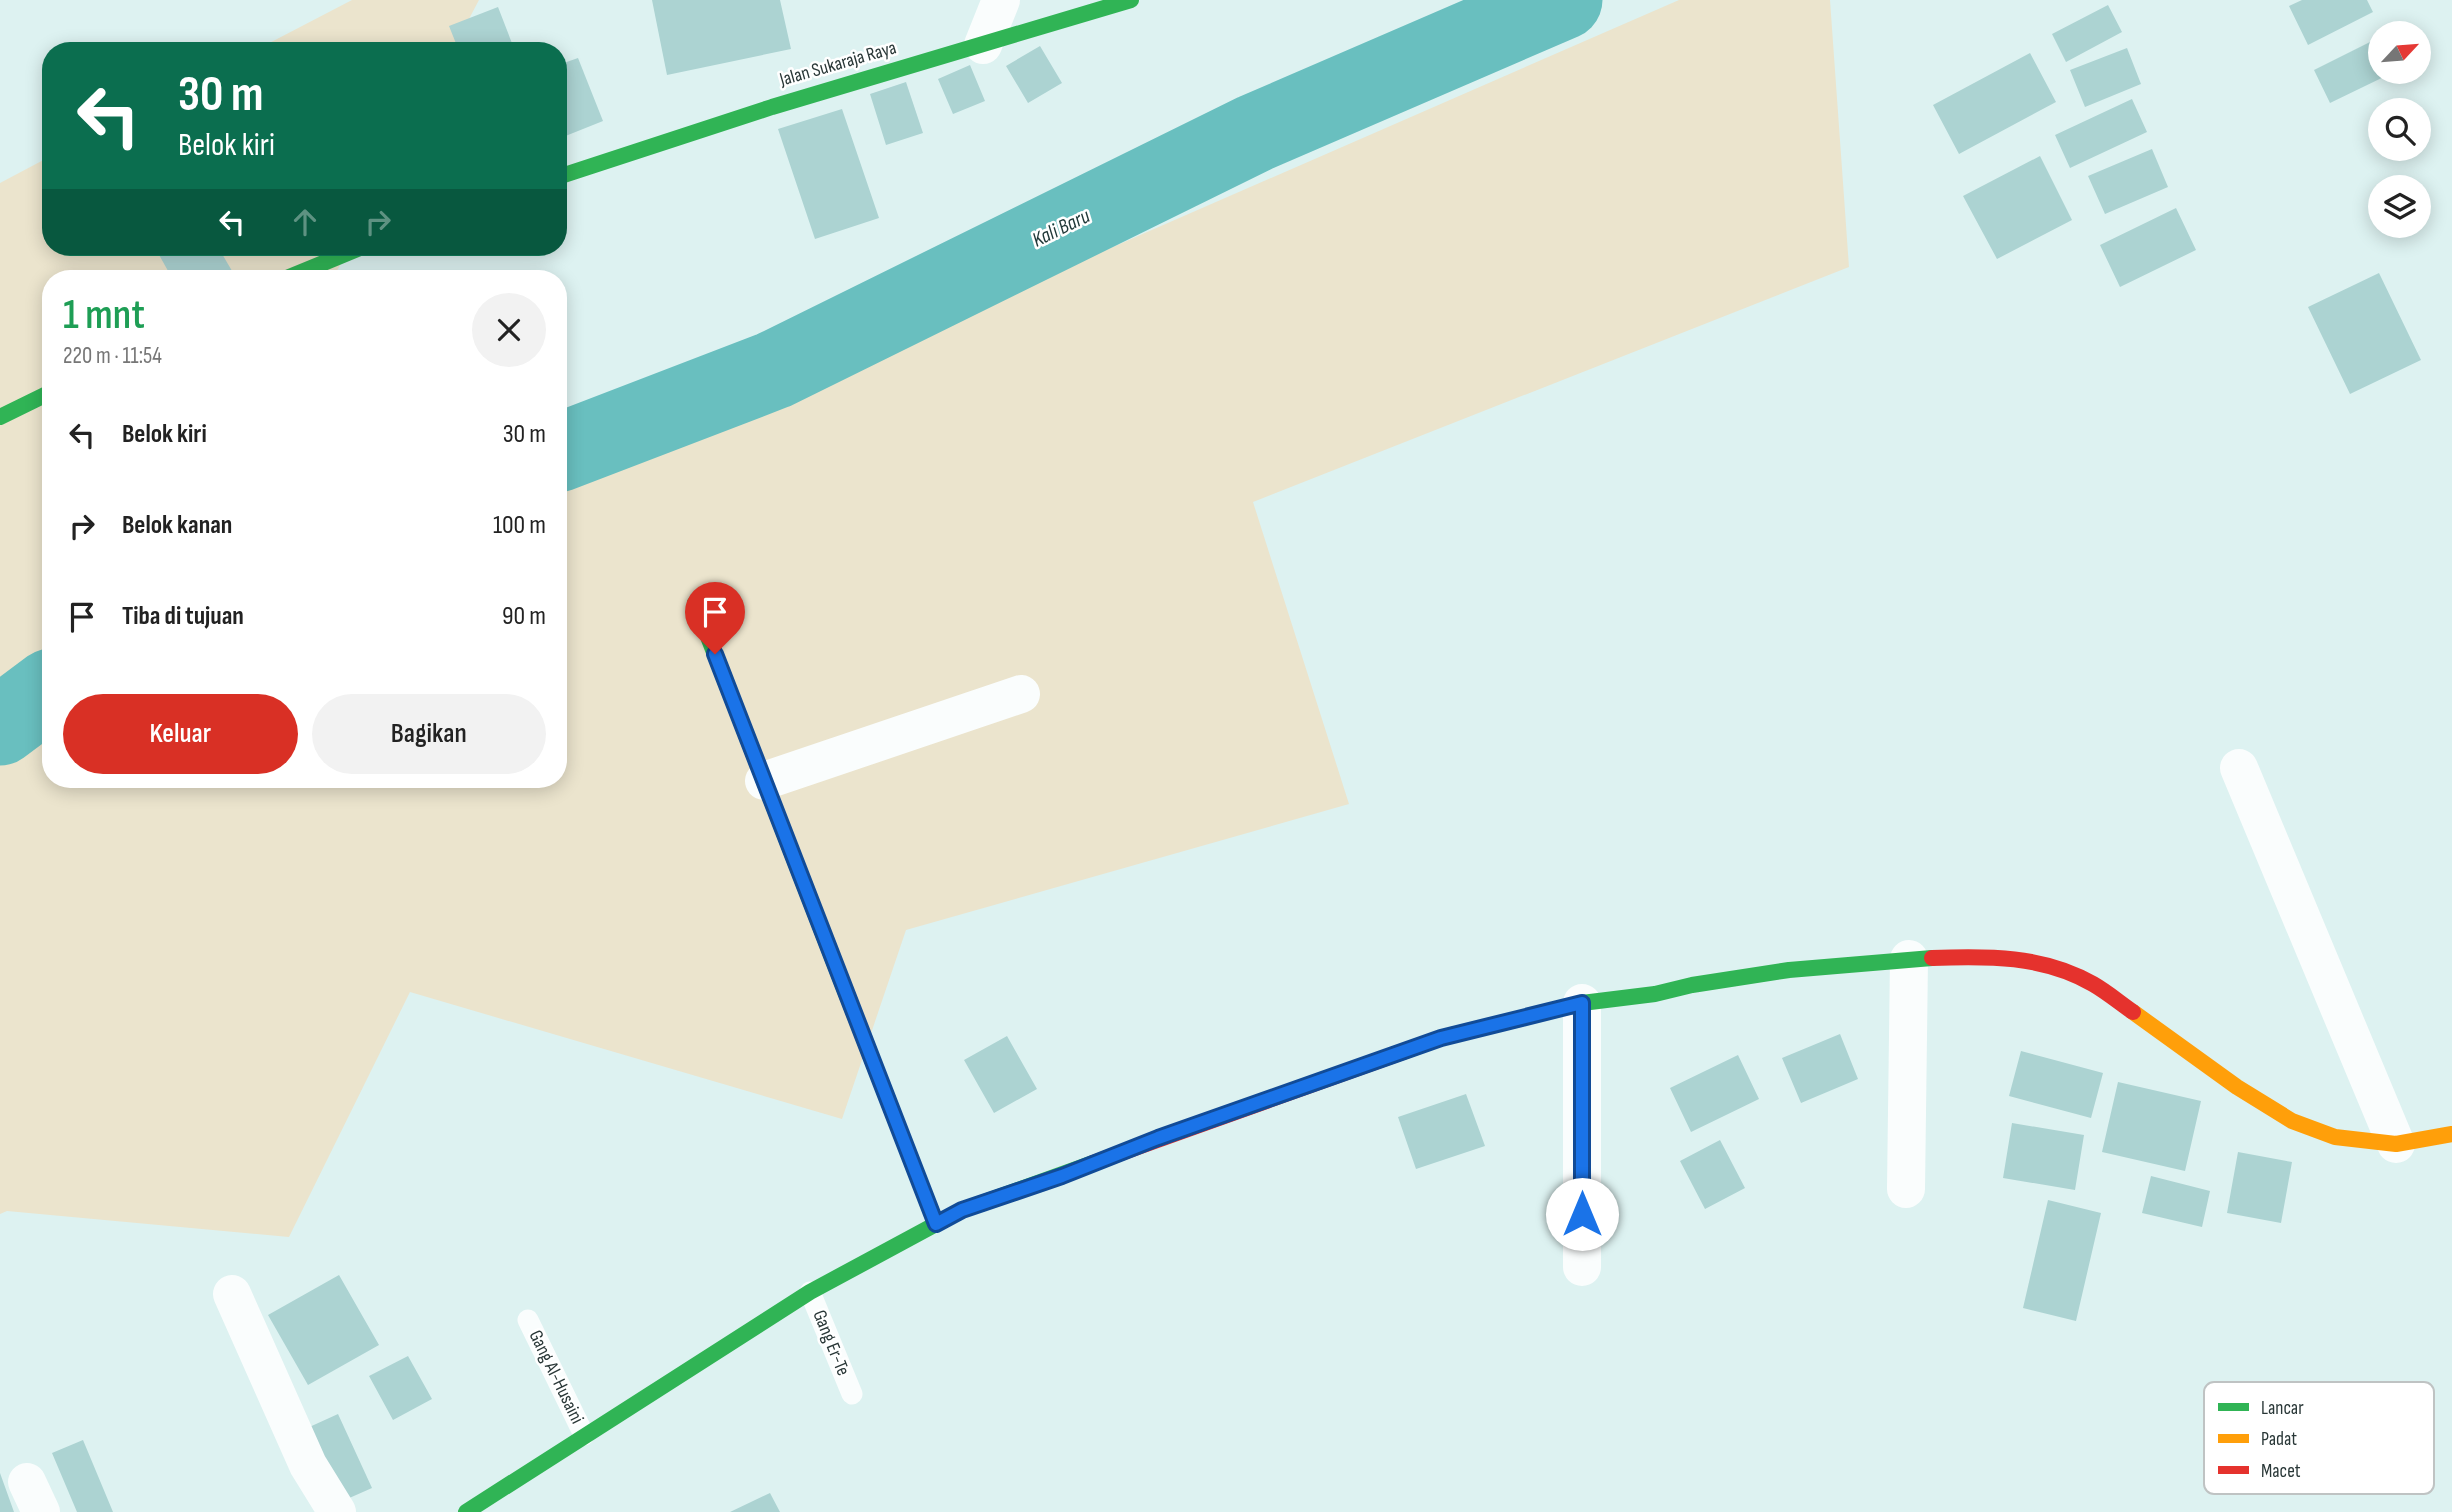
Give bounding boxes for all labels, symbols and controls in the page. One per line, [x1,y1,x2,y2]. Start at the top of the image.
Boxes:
north arrow [2368,21,2431,84]
map controls [2368,21,2431,238]
street label: Jalan Sukaraja Raya [776,36,899,92]
text: 30 m [178,66,263,125]
icon: left [63,70,154,161]
button: search [2368,98,2431,161]
text: Belok kiri [178,126,275,165]
button: layers [2368,175,2431,238]
icon: left [213,203,251,241]
icon: ahead [286,203,324,241]
icon: right [359,203,397,241]
water label: Kali Baru [1028,203,1094,253]
text: 1 mnt [63,290,145,341]
button: close [472,293,546,367]
text: 220 m · 11:54 [63,342,162,370]
icon: left [63,416,101,454]
text: Belok kiri [122,419,207,450]
text: 30 m [503,419,546,450]
icon: right [63,507,101,545]
text: Belok kanan [122,510,232,541]
text: 100 m [493,510,546,541]
pin [685,582,745,654]
icon: arrive [696,593,734,631]
icon: arrive [63,598,101,636]
text: Tiba di tujuan [122,601,244,632]
text: 90 m [502,601,546,632]
button: Keluar [63,694,298,774]
button: Bagikan [312,694,546,774]
position arrow [1545,1177,1619,1251]
street label: Gang Er-Te [807,1307,855,1379]
street label: Gang Al-Husaini [523,1326,589,1428]
legend [2204,1382,2434,1494]
text: Lancar [2261,1397,2304,1420]
text: Padat [2261,1428,2297,1451]
text: Macet [2261,1460,2301,1483]

